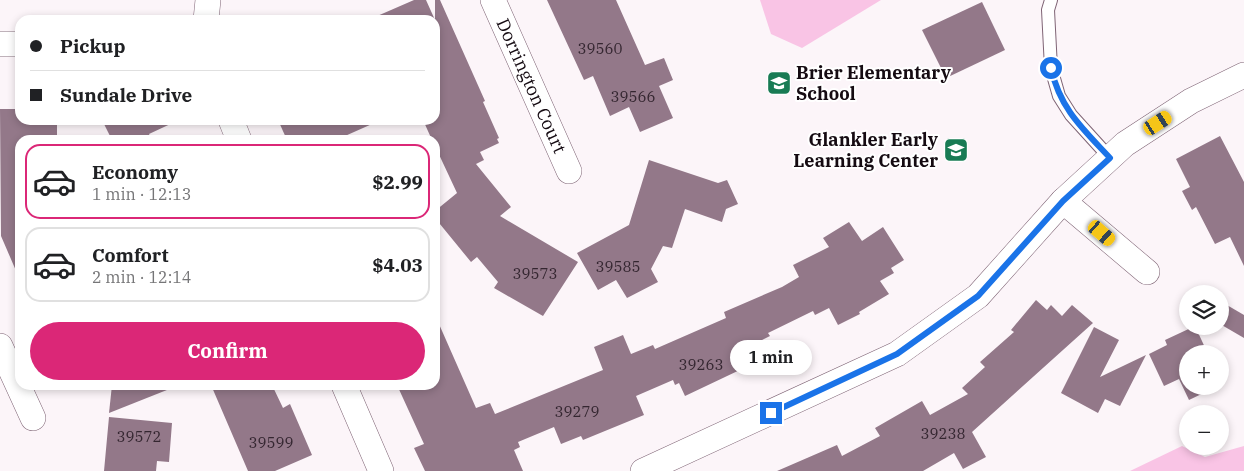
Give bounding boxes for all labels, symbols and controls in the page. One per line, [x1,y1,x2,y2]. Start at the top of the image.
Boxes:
street label: Dorrington Court [491,15,572,157]
text: Pickup [60,34,125,58]
house number: 39560 [577,39,623,58]
route start [1040,57,1062,79]
place label: Brier Elementary School [796,61,952,105]
school or university icon: Brier Elementary School [766,70,792,96]
text: Sundale Drive [60,83,192,107]
house number: 39566 [610,87,656,106]
car [1141,109,1174,137]
place label: Glankler Early Learning Center [793,128,939,172]
school or university icon: Glankler Early Learning Center [943,137,969,163]
icon: car [32,159,77,204]
text: Economy [92,160,178,184]
text: $2.99 [372,170,423,194]
text: 1 min · 12:13 [92,184,191,204]
car [1085,217,1118,249]
icon: car [32,242,77,287]
text: Comfort [92,243,169,267]
text: $4.03 [372,253,423,277]
house number: 39585 [595,257,641,276]
house number: 39573 [512,264,558,283]
text: 2 min · 12:14 [92,267,191,287]
map controls [1179,285,1229,455]
button: layers [1179,285,1229,335]
button: Confirm [30,322,425,380]
callout: 1 min [730,340,812,376]
button: + [1179,345,1229,395]
text: 1 min [749,347,793,367]
house number: 39263 [678,355,724,374]
house number: 39279 [554,402,600,421]
route end [760,402,782,424]
button: − [1179,405,1229,455]
house number: 39238 [920,424,966,443]
house number: 39572 [116,427,162,446]
house number: 39599 [248,433,294,452]

